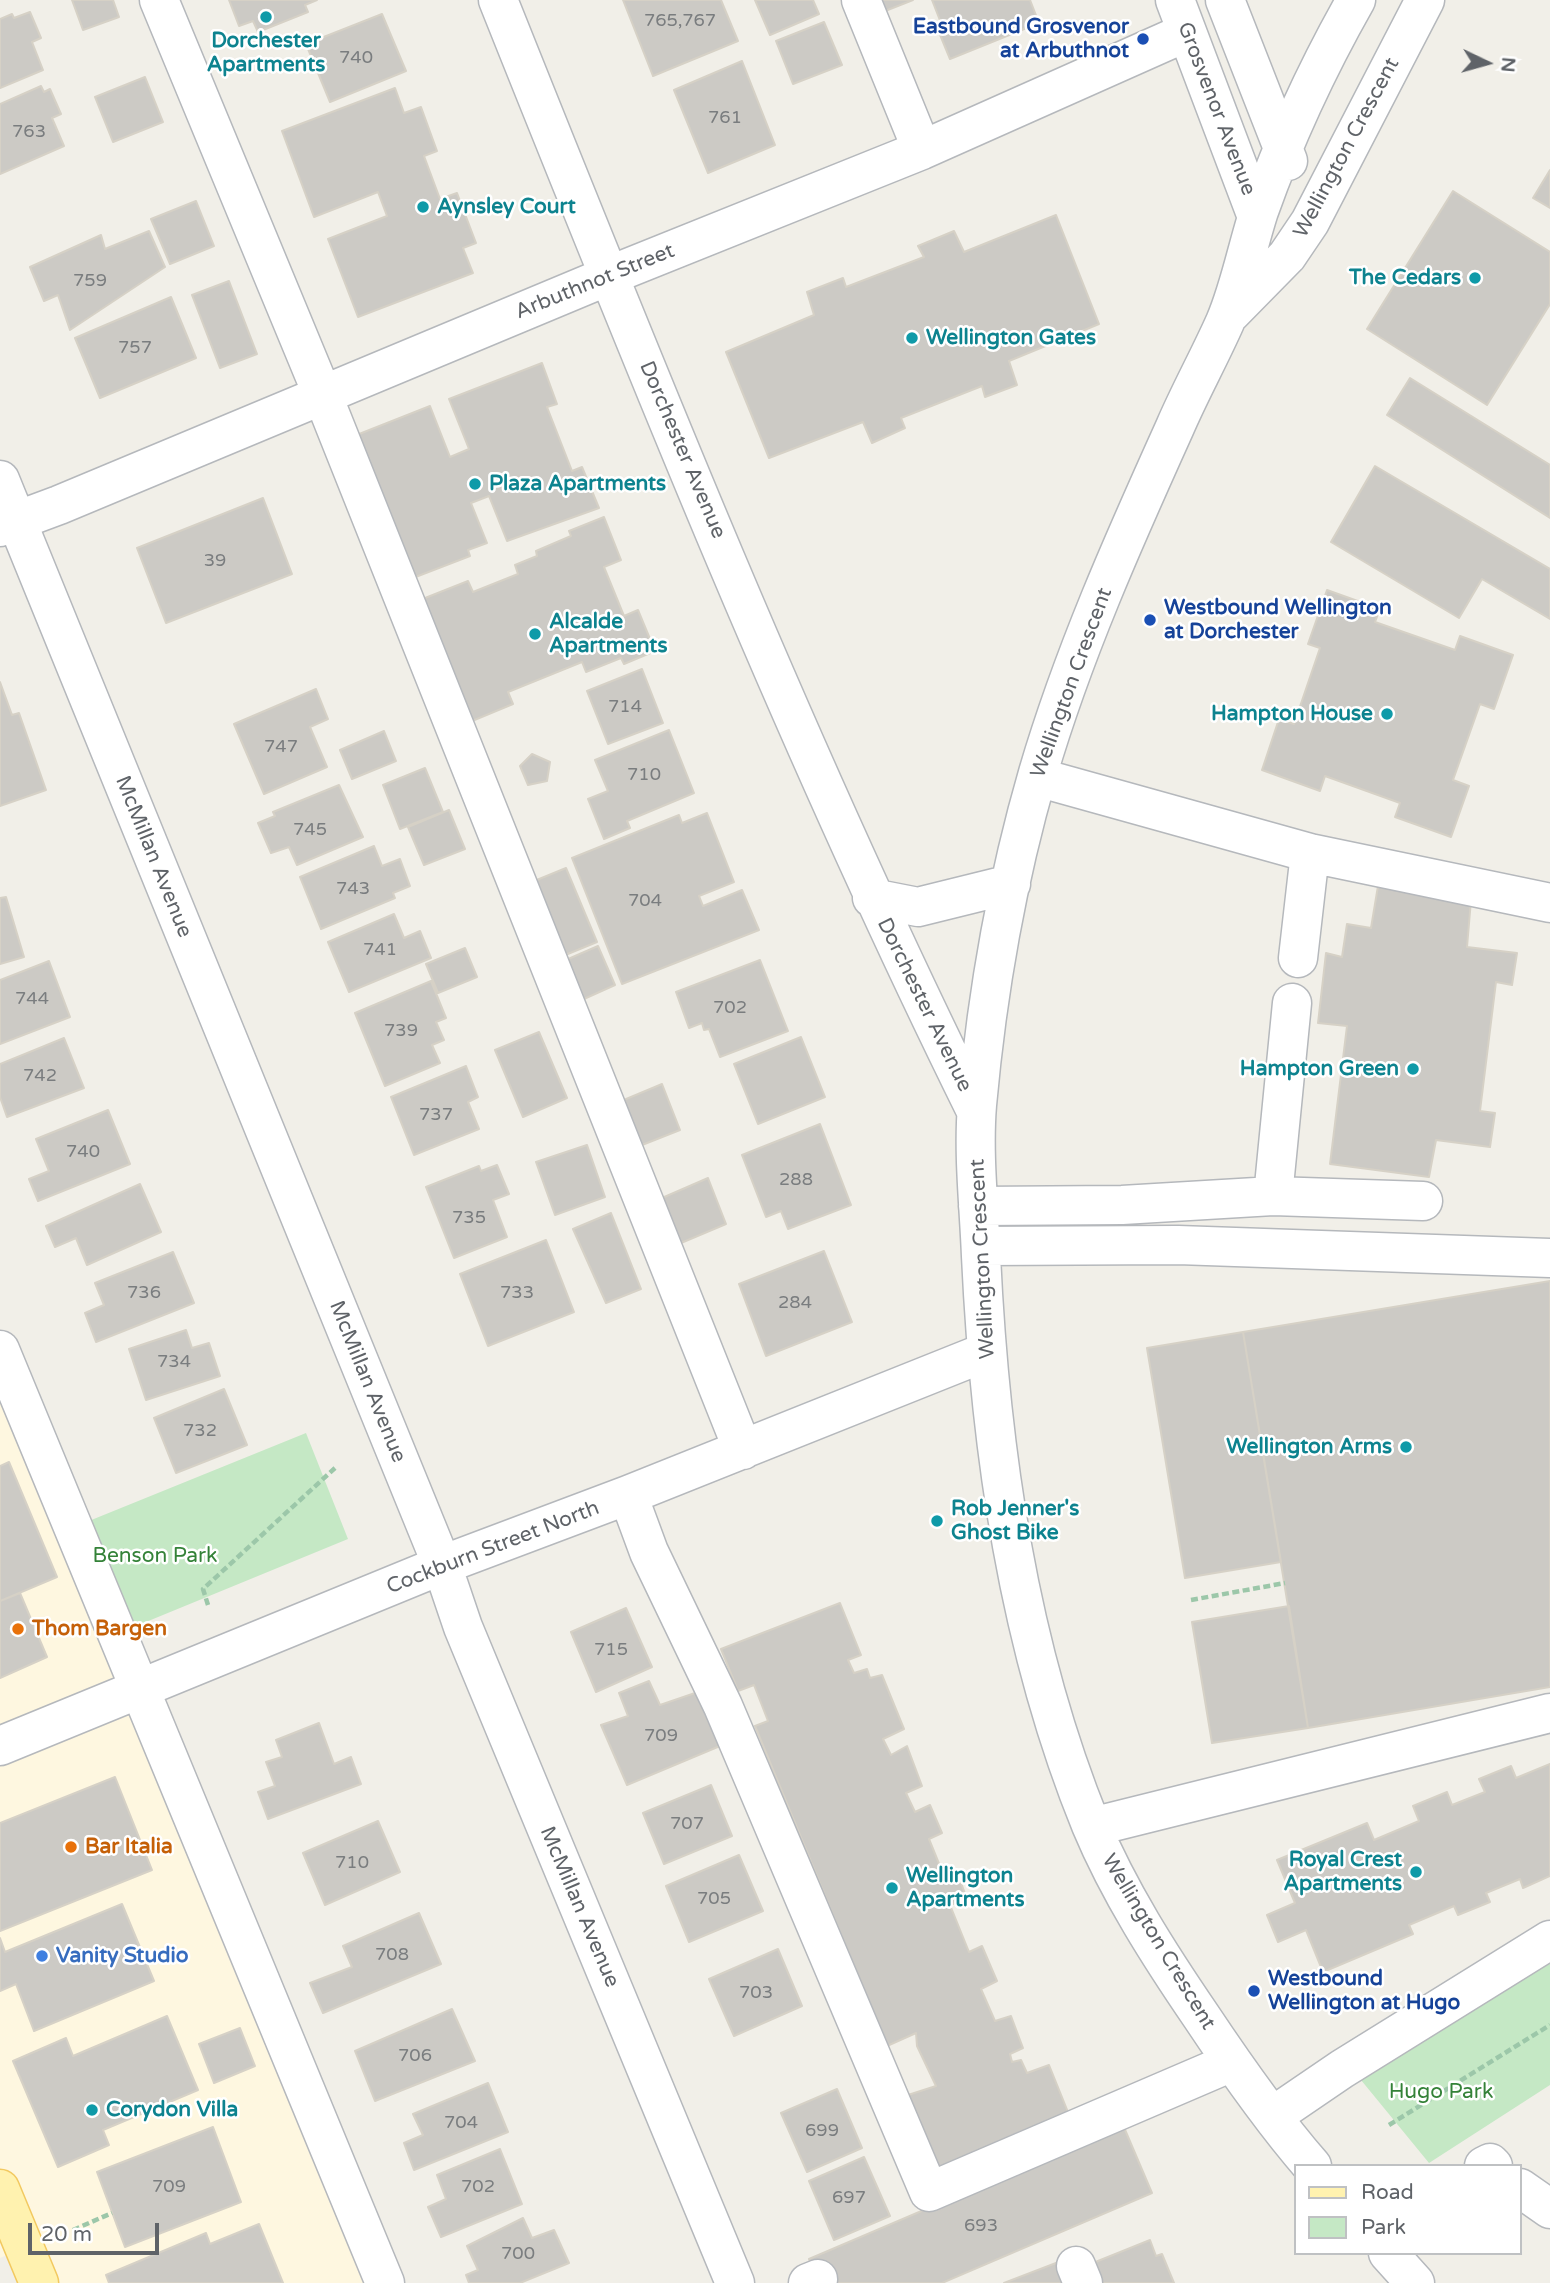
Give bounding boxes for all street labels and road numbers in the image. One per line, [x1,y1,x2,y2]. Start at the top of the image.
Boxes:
street label: Grosvenor Avenue [1171,19,1261,199]
street label: Wellington Crescent [1289,54,1405,242]
street label: Arbuthnot Street [512,239,678,325]
street label: Dorchester Avenue [633,358,731,542]
street label: Wellington Crescent [1026,584,1118,782]
street label: McMillan Avenue [109,772,197,942]
street label: Dorchester Avenue [871,914,977,1096]
street label: Wellington Crescent [965,1158,1001,1360]
street label: McMillan Avenue [323,1297,411,1467]
street label: Cockburn Street North [383,1496,603,1600]
street label: McMillan Avenue [534,1823,624,1991]
street label: Wellington Crescent [1096,1850,1220,2034]

